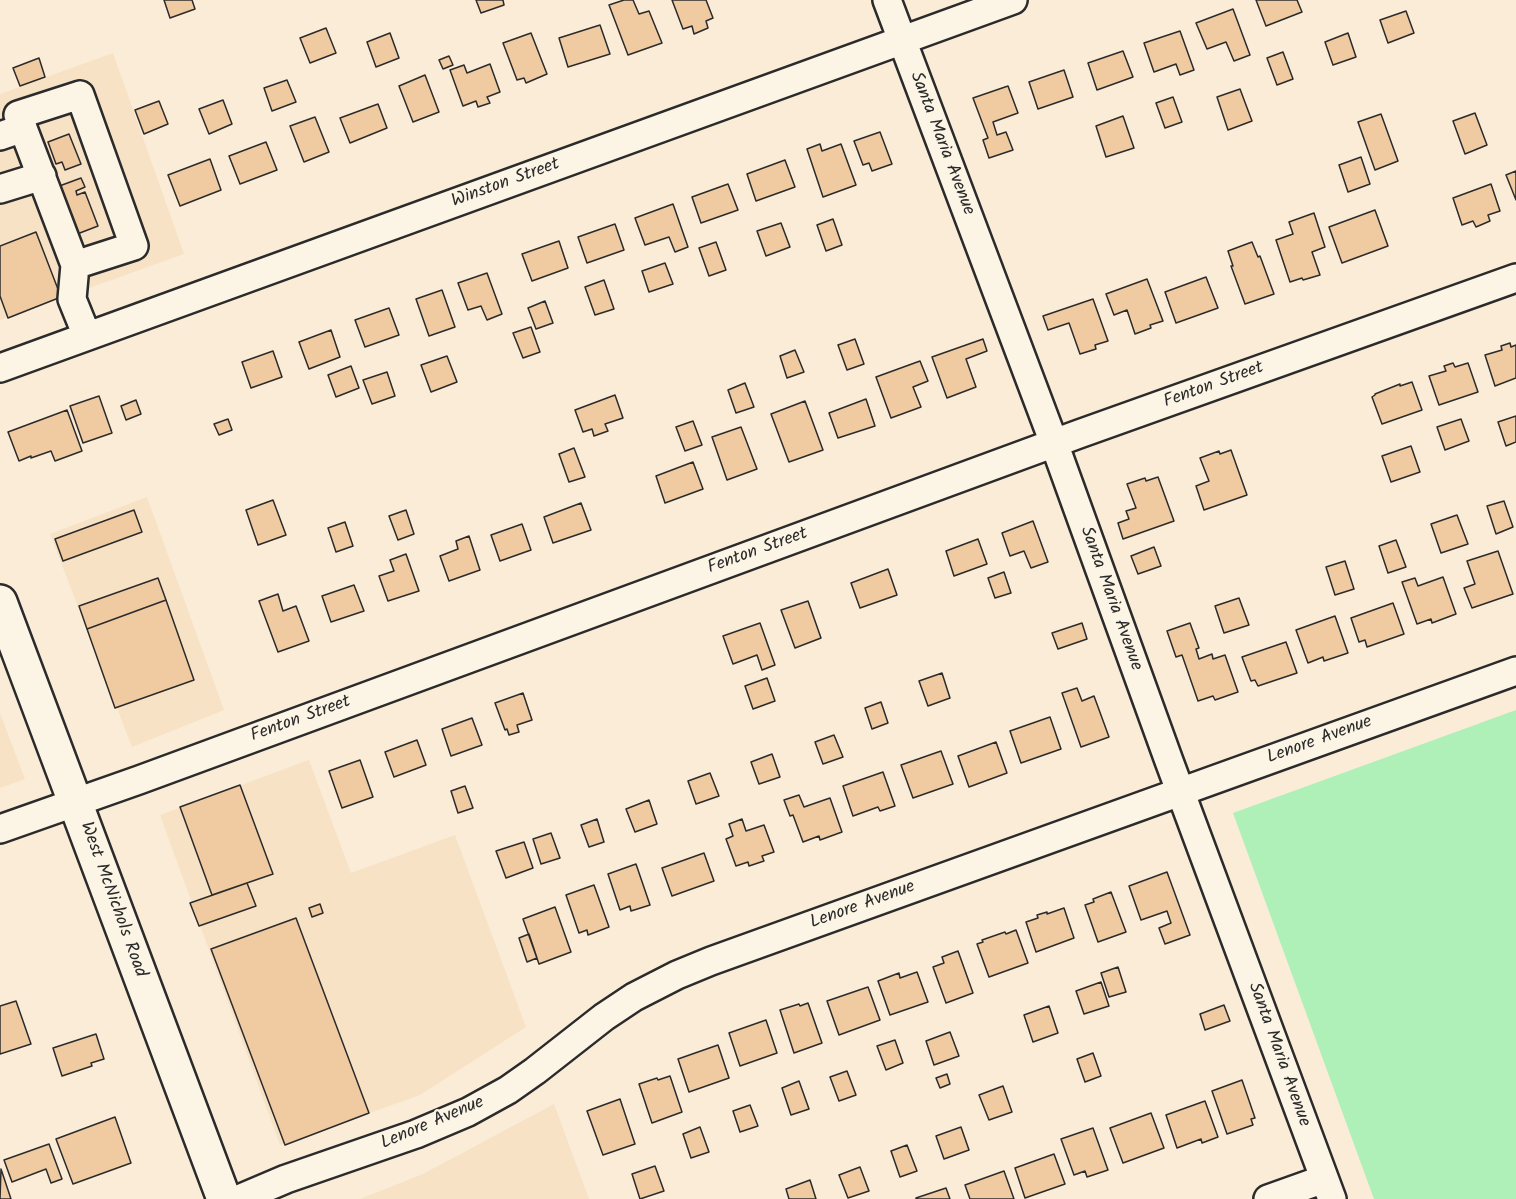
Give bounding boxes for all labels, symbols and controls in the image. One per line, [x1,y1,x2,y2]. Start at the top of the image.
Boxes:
street label: Santa Maria Avenue [904,69,978,219]
street label: Winston Street [449,154,563,214]
street label: Fenton Street [1161,358,1267,414]
street label: Fenton Street [705,524,811,580]
street label: Santa Maria Avenue [1074,524,1146,674]
street label: Fenton Street [248,692,354,748]
street label: Lenore Avenue [1265,712,1375,770]
street label: West McNichols Road [74,819,150,981]
street label: Lenore Avenue [808,877,918,935]
street label: Santa Maria Avenue [1242,980,1314,1130]
street label: Lenore Avenue [378,1093,488,1155]

